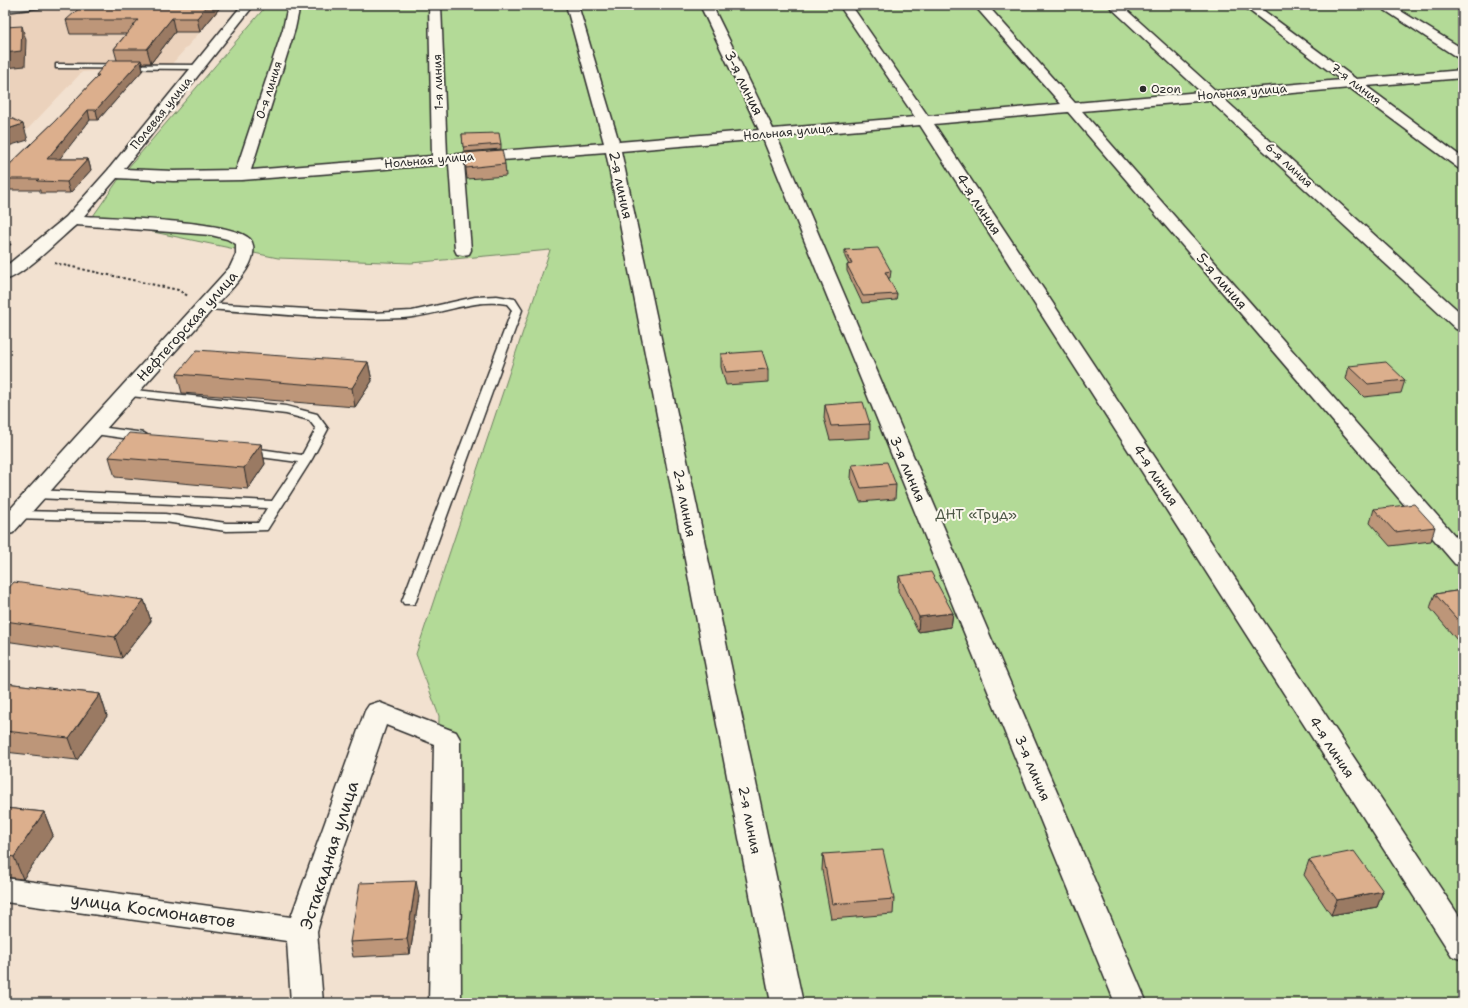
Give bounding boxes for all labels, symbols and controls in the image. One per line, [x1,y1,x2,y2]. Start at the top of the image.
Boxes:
street label: 3-я линия [721,48,767,118]
street label: 1-я линия [429,54,447,110]
street label: 0-я линия [252,59,286,121]
street label: 7-я линия [1327,60,1385,108]
street label: Полевая улица [127,73,196,153]
street label: Нольная улица [1197,80,1288,104]
place label: Ozon [1151,81,1181,97]
marker: Ozon [1138,84,1148,94]
street label: Нольная улица [743,120,834,144]
street label: 6-я линия [1262,139,1316,191]
street label: Нольная улица [384,148,475,172]
street label: 2-я линия [605,149,637,221]
street label: 4-я линия [952,170,1006,238]
street label: 5-я линия [1193,249,1251,313]
street label: Нефтегорская улица [133,267,242,385]
street label: 3-я линия [886,433,930,505]
street label: 4-я линия [1129,441,1183,509]
street label: 2-я линия [670,467,700,539]
park label: ДНТ «Труд» [935,505,1017,523]
street label: 4-я линия [1305,713,1359,781]
street label: 3-я линия [1011,732,1055,804]
street label: Эстакадная улица [295,778,364,932]
street label: 2-я линия [735,784,765,856]
street label: улица Космонавтов [69,888,237,932]

